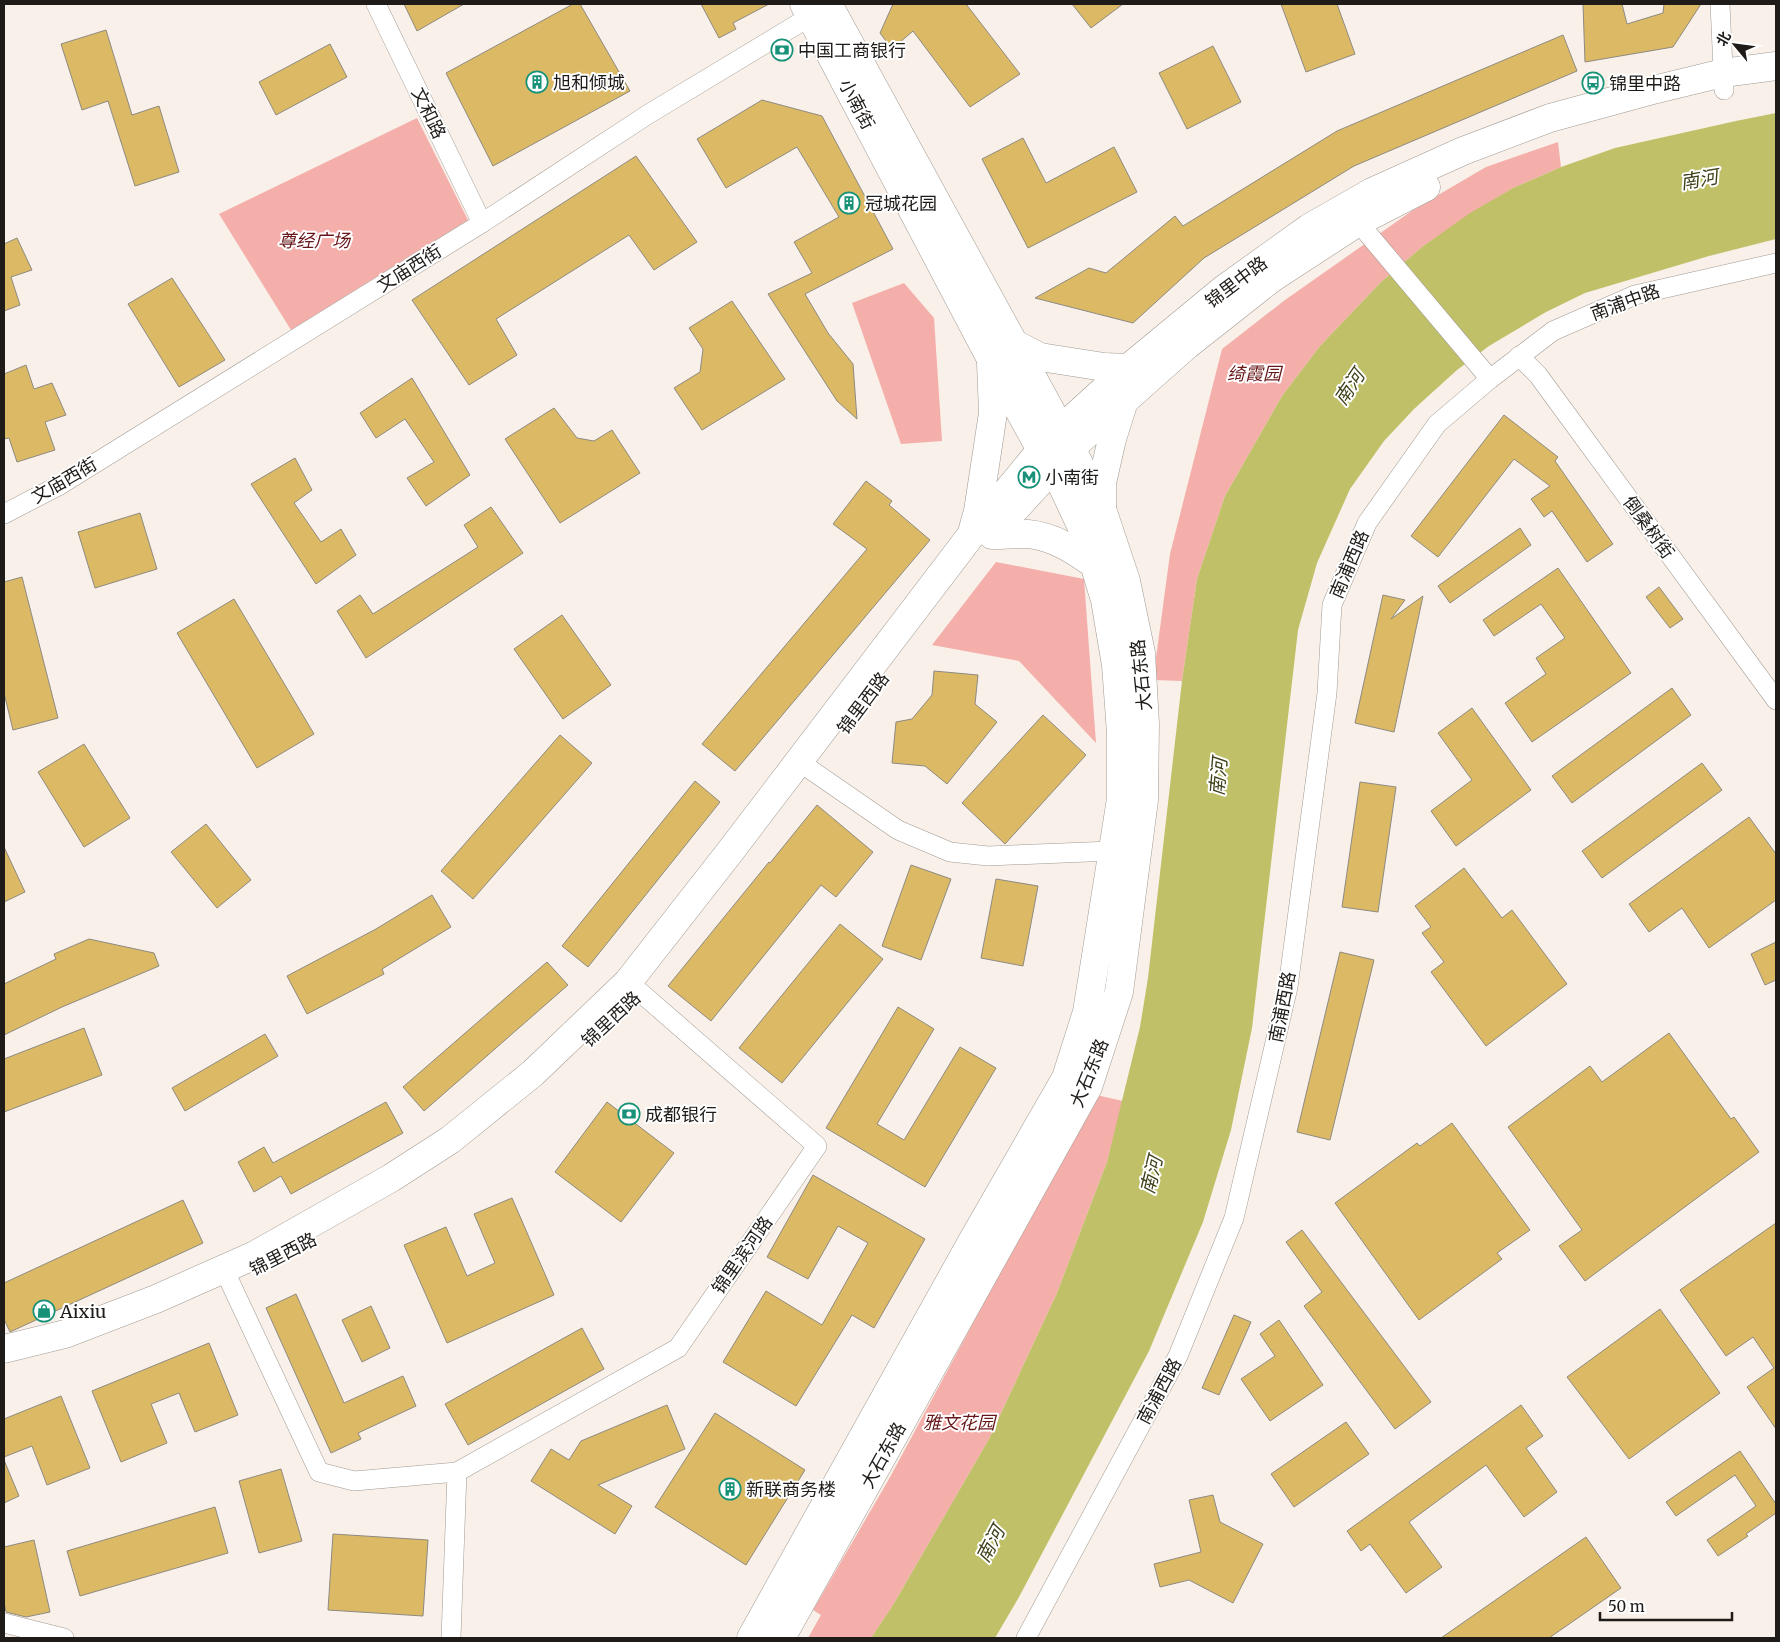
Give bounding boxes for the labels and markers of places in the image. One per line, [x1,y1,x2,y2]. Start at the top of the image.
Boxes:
bank icon: 中国工商银行 [770,38,794,62]
place label: 中国工商银行 [798,39,906,62]
building icon: 旭和倾城 [525,70,549,94]
place label: 旭和倾城 [553,71,625,94]
bus stop icon: 锦里中路 [1581,71,1605,95]
place label: 锦里中路 [1609,72,1681,95]
building icon: 冠城花园 [837,191,861,215]
place label: 冠城花园 [865,192,937,215]
metro station icon: 小南街 [1017,465,1041,489]
place label: 小南街 [1045,466,1099,489]
bank icon: 成都银行 [617,1102,641,1126]
place label: 成都银行 [645,1103,717,1126]
shop icon: Aixiu [32,1299,56,1323]
place label: Aixiu [59,1300,106,1323]
building icon: 新联商务楼 [718,1477,742,1501]
place label: 新联商务楼 [746,1478,836,1501]

